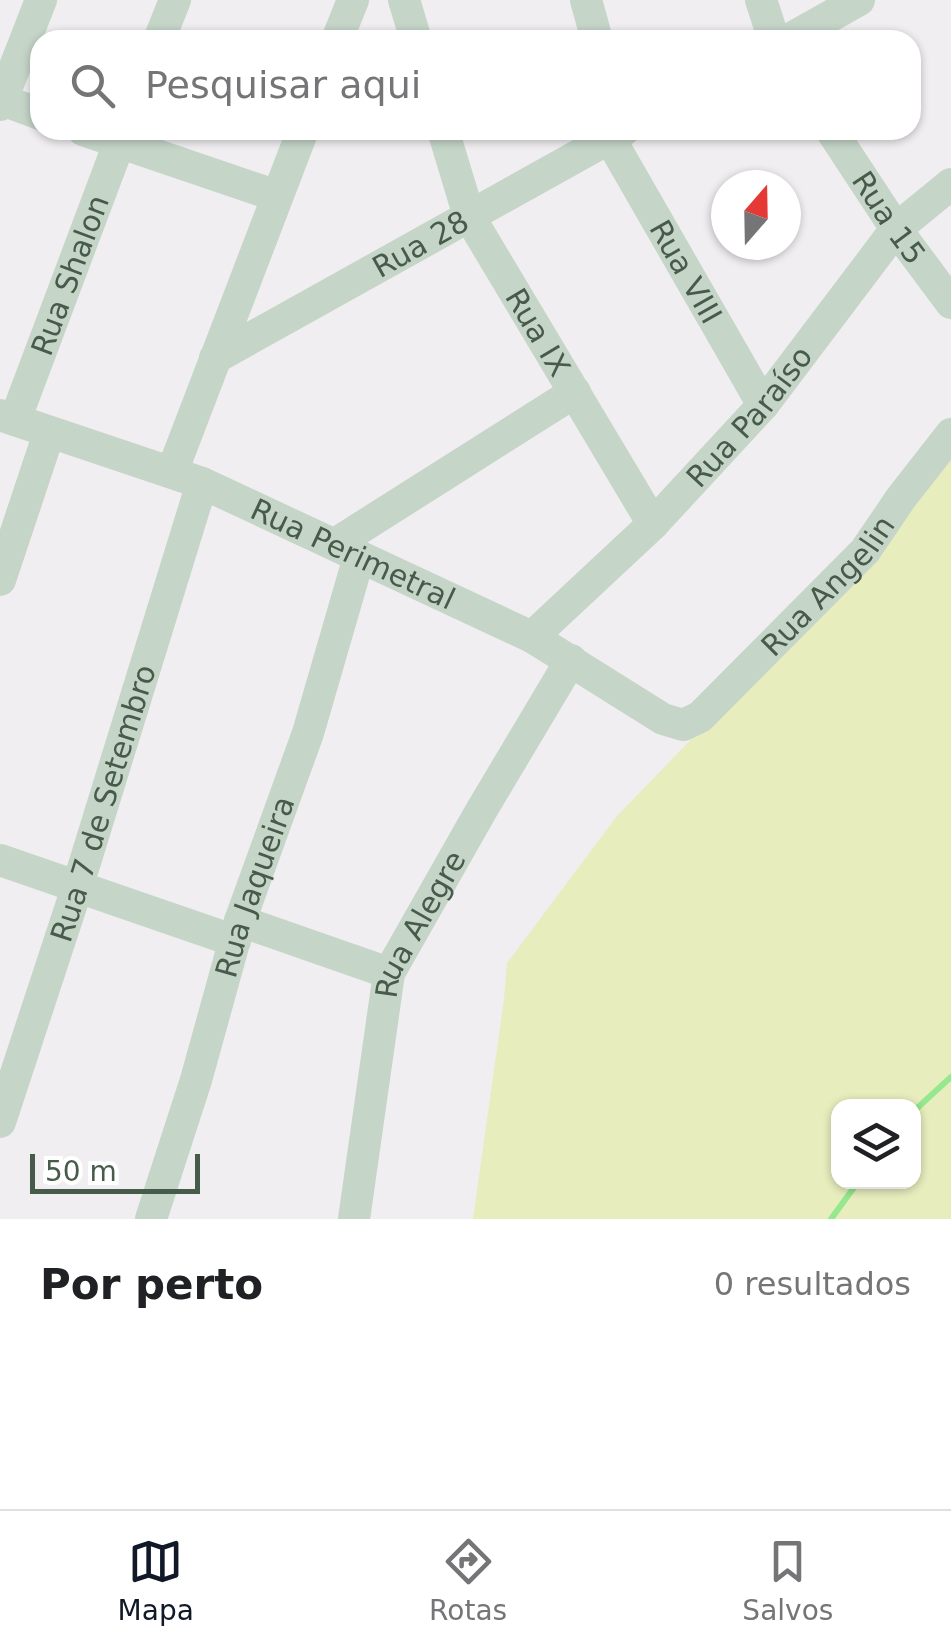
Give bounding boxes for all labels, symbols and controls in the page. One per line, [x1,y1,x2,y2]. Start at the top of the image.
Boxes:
search box [30,30,921,140]
icon: search [65,58,120,113]
text: Pesquisar aqui [145,63,421,107]
street label: Rua 15 [845,164,933,271]
north arrow [711,170,801,260]
street label: Rua Shalon [23,190,116,360]
street label: Rua 28 [366,203,474,284]
street label: Rua VIII [643,213,730,329]
street label: Rua IX [499,282,578,382]
street label: Rua Paraíso [679,339,819,494]
street label: Rua Perimetral [246,491,461,616]
street label: Rua Angelin [754,509,901,663]
street label: Rua 7 de Setembro [43,660,162,946]
street label: Rua Jaqueira [208,791,301,981]
street label: Rua Alegre [368,844,472,1000]
map controls [831,1099,921,1189]
button: layers [831,1099,921,1189]
scale bar [30,1149,200,1194]
text: 50 m [45,1155,117,1188]
text: Por perto [40,1260,263,1309]
text: 0 resultados [714,1265,911,1303]
tab: Mapa [118,1534,194,1627]
tab: Rotas [429,1534,507,1627]
tab: Salvos [742,1534,833,1627]

